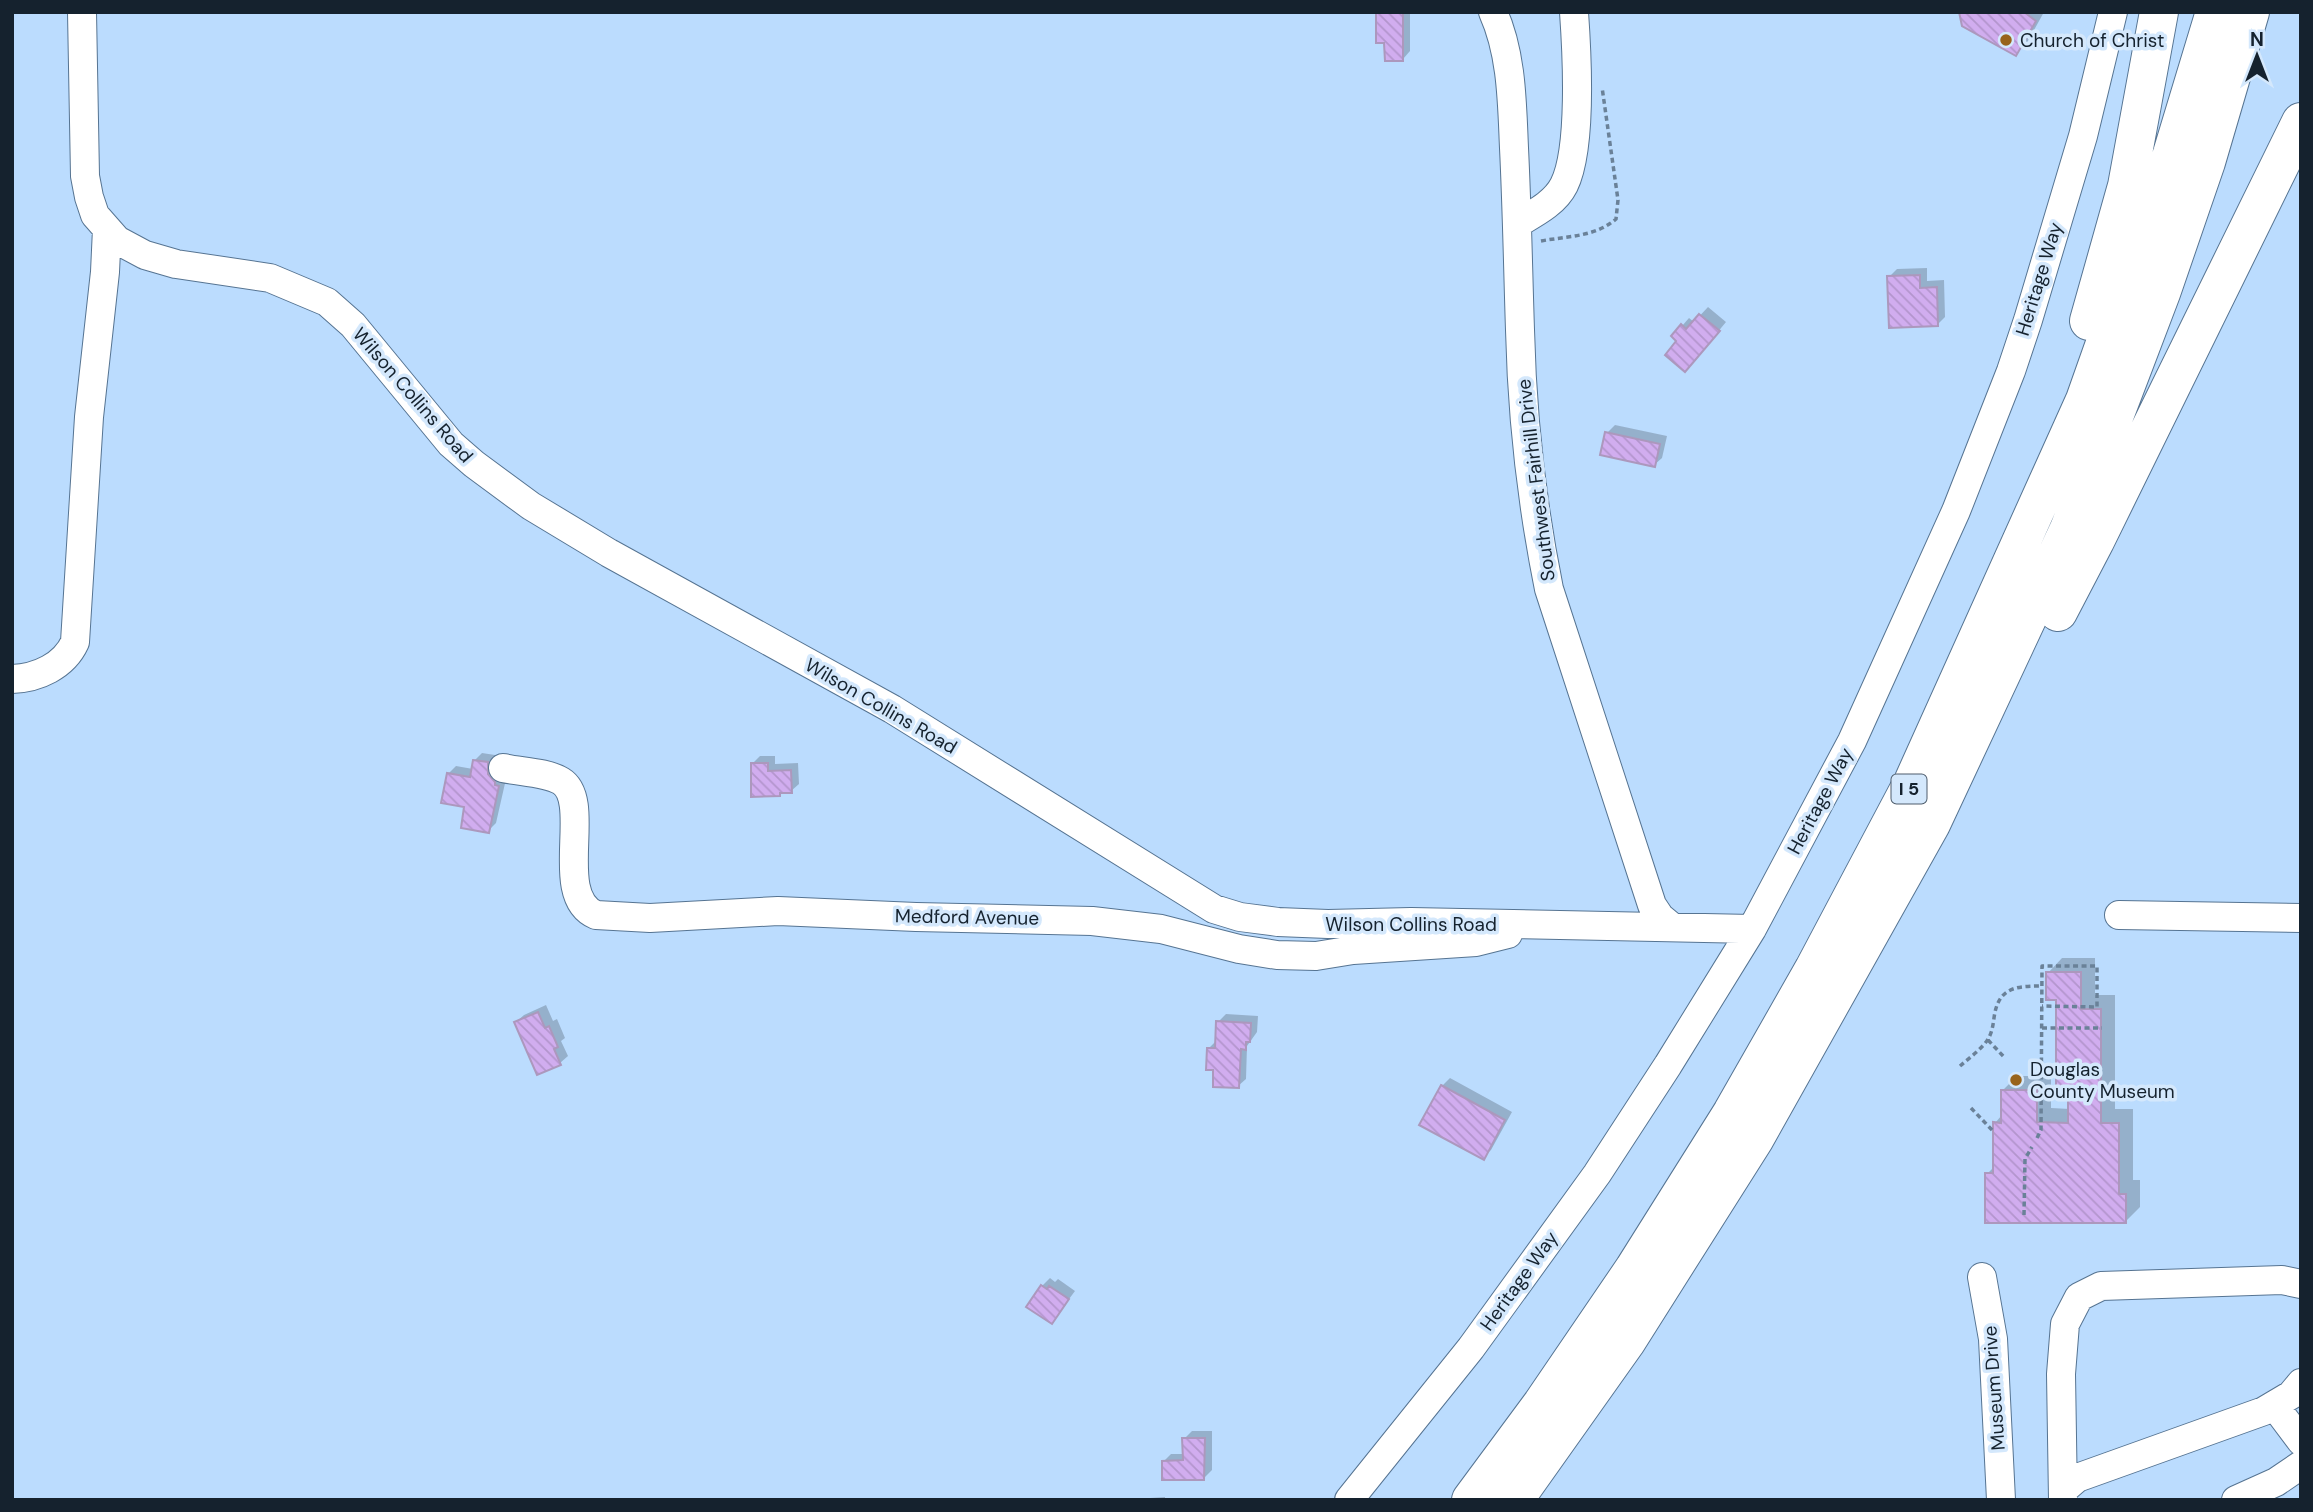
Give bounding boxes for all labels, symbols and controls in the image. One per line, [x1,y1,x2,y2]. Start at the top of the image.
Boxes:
north arrow [2222,21,2292,91]
text: N [2250,27,2264,52]
place label: Church of Christ [2020,28,2164,53]
marker: Church of Christ [1998,32,2014,48]
street label: Heritage Way [2010,219,2068,339]
street label: Wilson Collins Road [347,322,479,468]
street label: Southwest Fairhill Drive [1511,377,1561,583]
street label: Wilson Collins Road [800,652,962,760]
street label: Heritage Way [1781,743,1859,859]
road number: I 5 [1892,774,1926,804]
street label: Medford Avenue [895,903,1039,931]
street label: Wilson Collins Road [1325,912,1497,937]
place label: Douglas County Museum [2030,1057,2175,1104]
marker: Douglas County Museum [2008,1072,2024,1088]
street label: Heritage Way [1474,1226,1564,1336]
street label: Museum Drive [1977,1325,2011,1451]

